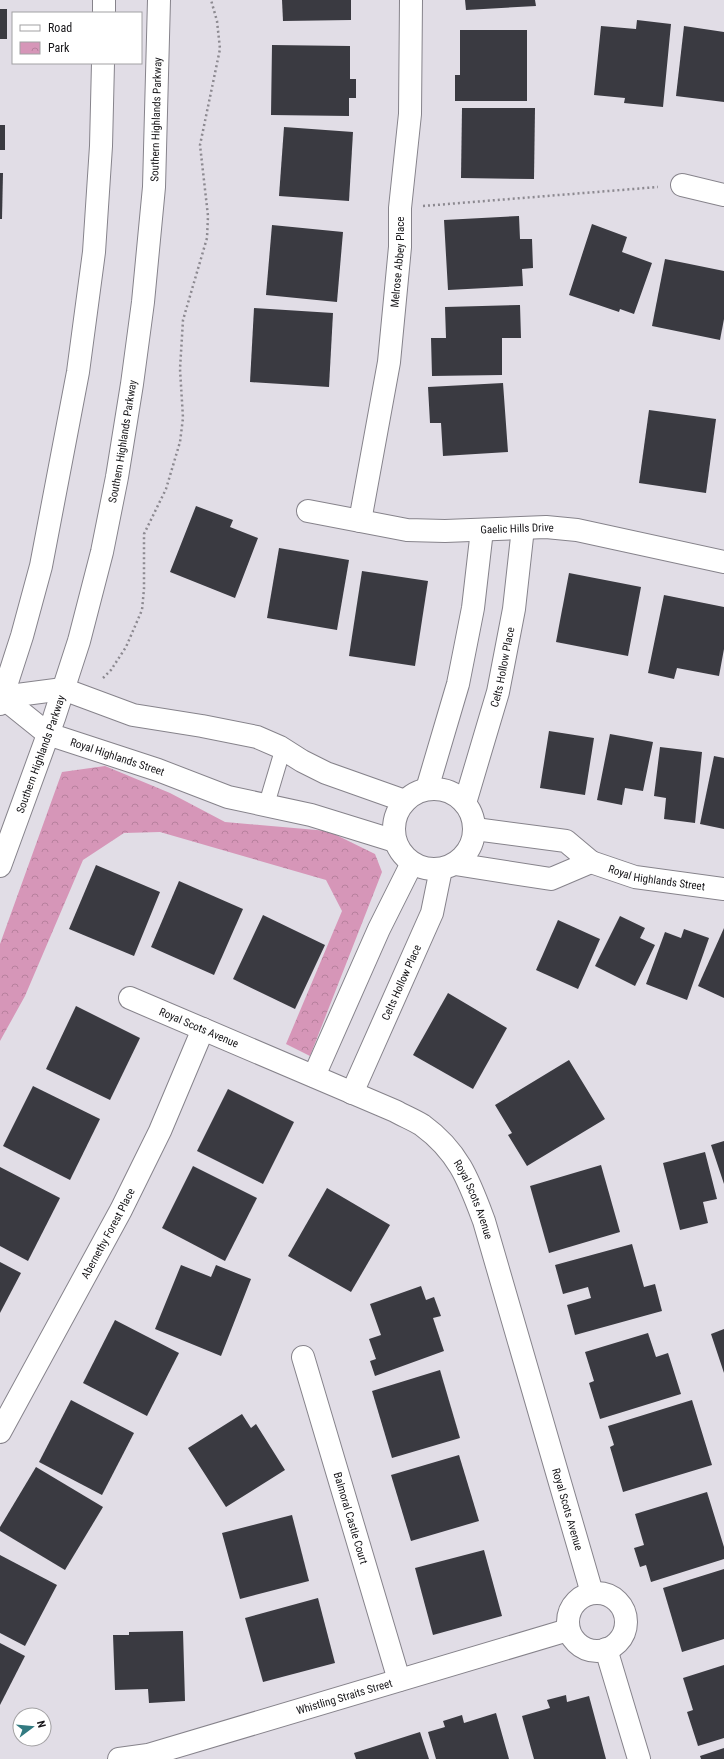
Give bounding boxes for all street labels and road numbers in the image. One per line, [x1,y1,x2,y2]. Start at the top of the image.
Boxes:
street label: Southern Highlands Parkway [148,57,164,182]
street label: Melrose Abbey Place [388,217,407,308]
street label: Southern Highlands Parkway [106,379,139,504]
street label: Gaelic Hills Drive [480,520,554,536]
street label: Celts Hollow Place [487,626,517,709]
street label: Southern Highlands Parkway [13,693,68,815]
street label: Royal Highlands Street [69,735,166,778]
street label: Royal Highlands Street [607,862,706,893]
street label: Celts Hollow Place [379,943,424,1022]
street label: Royal Scots Avenue [157,1005,241,1050]
street label: Royal Scots Avenue [451,1157,495,1241]
street label: Abernethy Forest Place [78,1186,137,1281]
street label: Royal Scots Avenue [550,1467,586,1552]
street label: Balmoral Castle Court [331,1471,371,1566]
street label: Whistling Straits Street [295,1676,394,1717]

